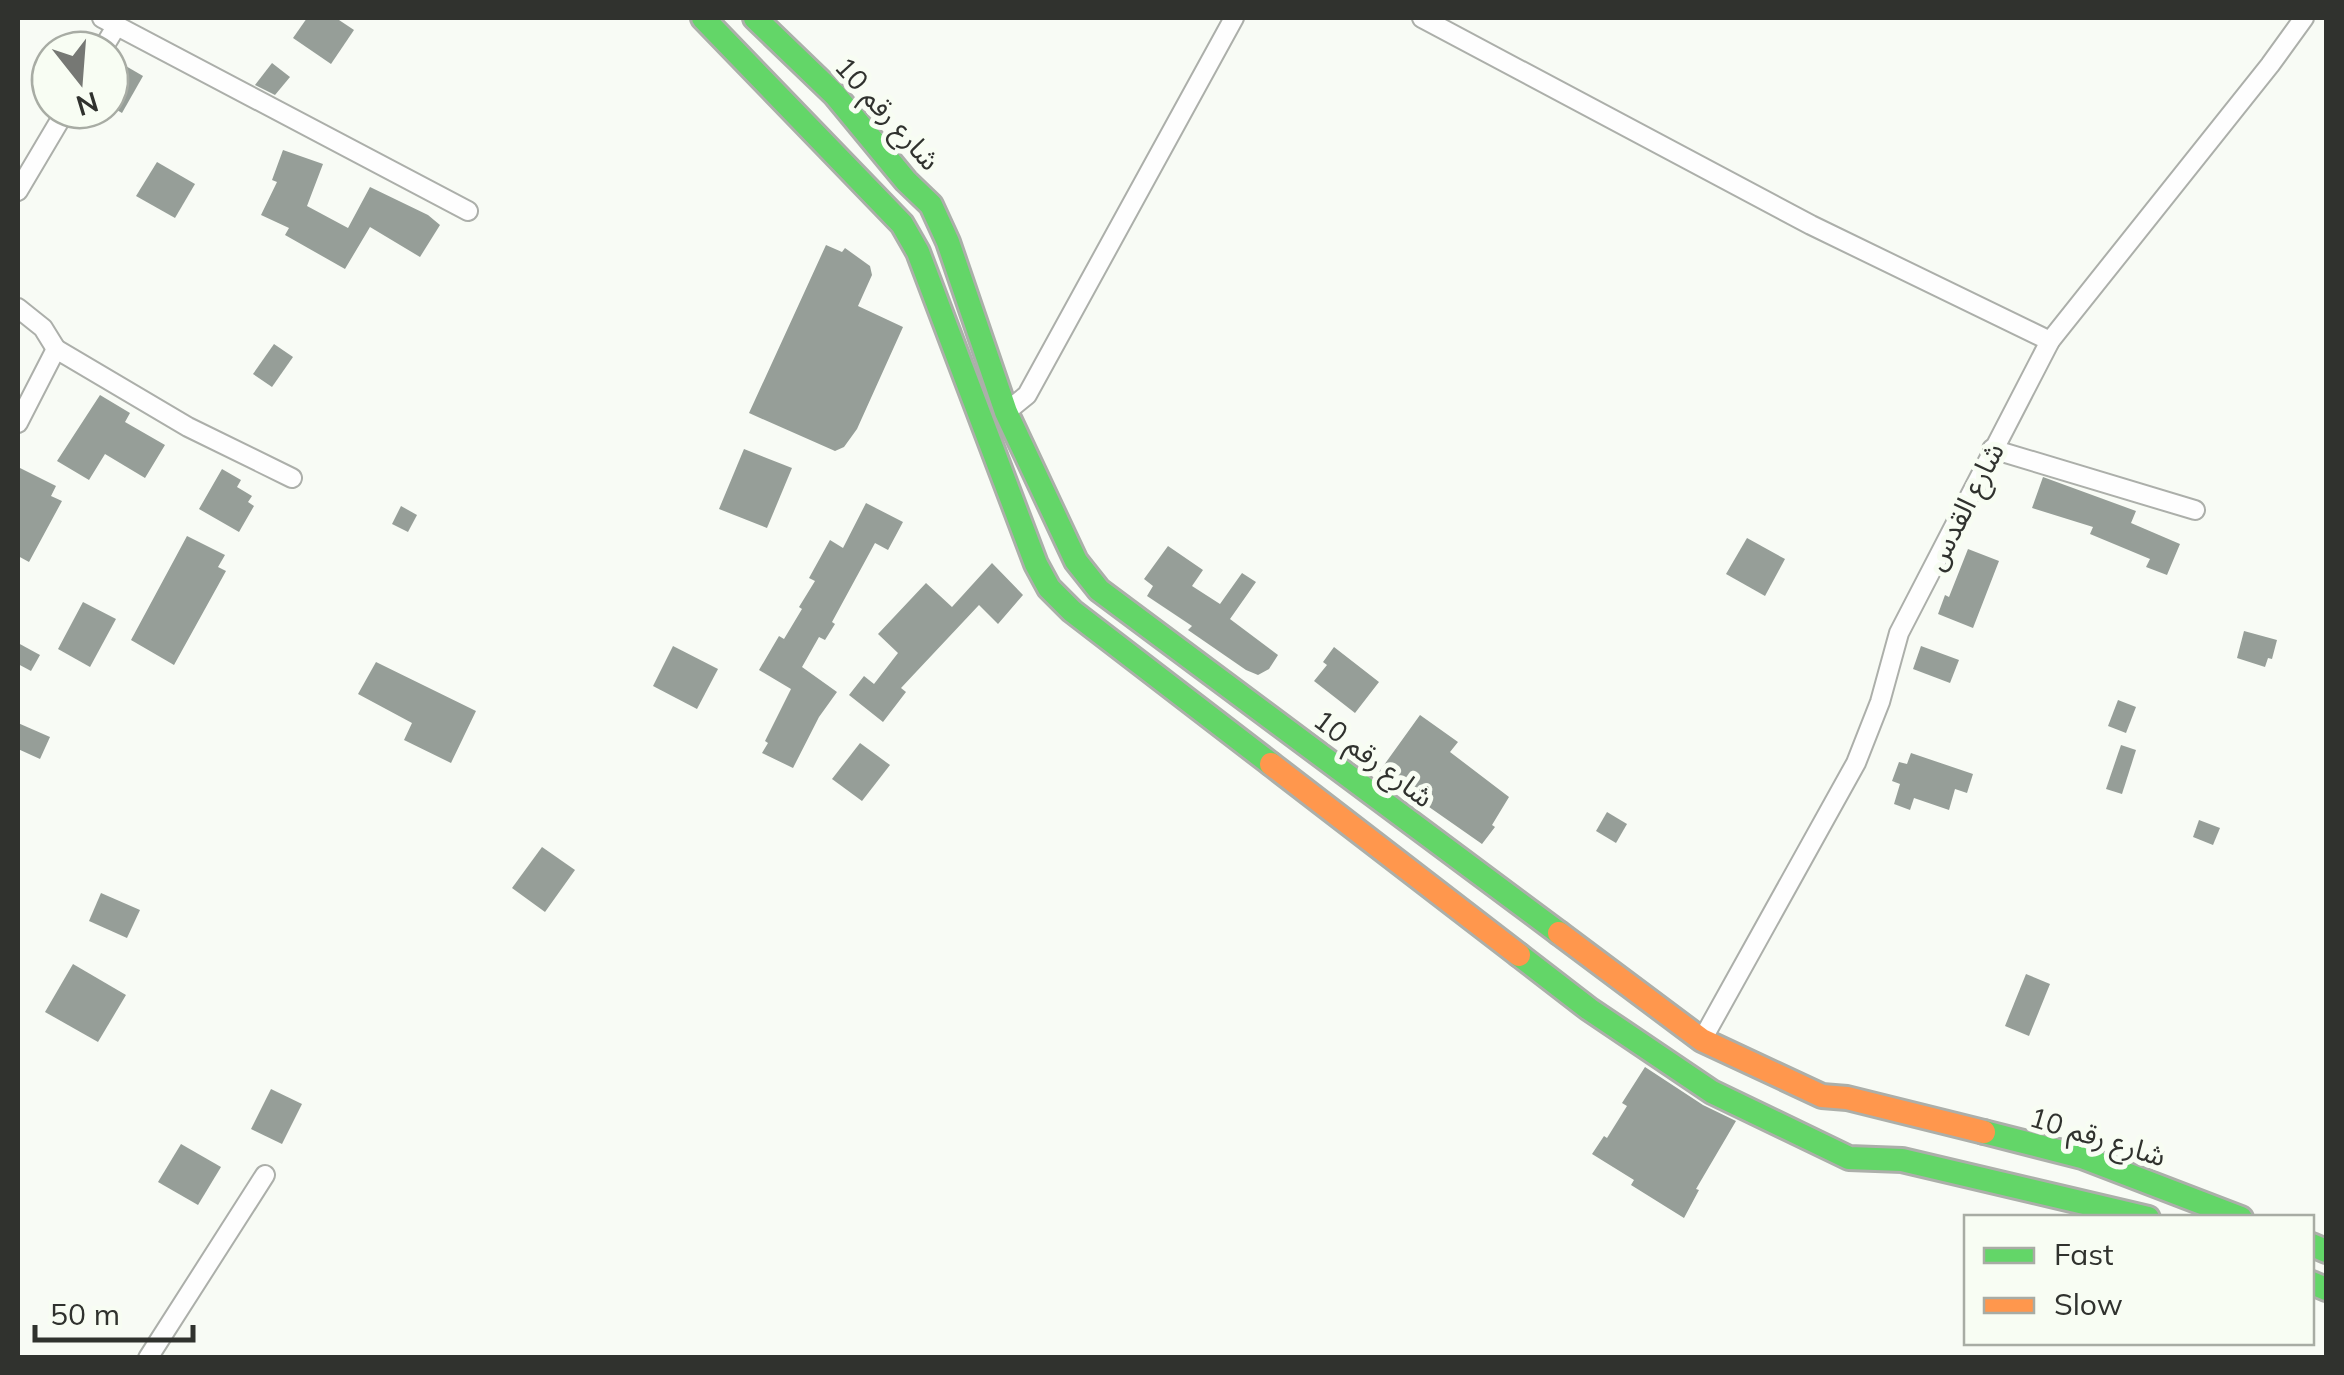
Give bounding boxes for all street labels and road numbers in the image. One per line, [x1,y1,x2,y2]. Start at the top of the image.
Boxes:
street label: شارع رقم 10 [824,49,948,180]
street label: شارع القدس [1917,436,2015,577]
street label: شارع رقم 10 [1304,702,1441,818]
street label: شارع رقم 10 [2024,1099,2170,1178]

